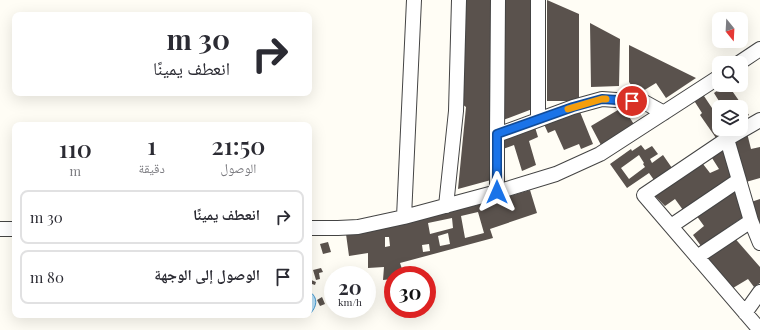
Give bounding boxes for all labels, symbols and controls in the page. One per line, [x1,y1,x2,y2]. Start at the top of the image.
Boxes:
north arrow [712,12,748,48]
map controls [712,12,748,136]
text: 30 m [166,20,230,57]
icon: right [244,28,296,80]
text: انعطف يمينًا [153,56,230,80]
button: search [712,56,748,92]
pin [615,84,649,118]
icon: arrive [621,90,643,112]
button: layers [712,100,748,136]
text: 1 [147,129,156,161]
text: 21:50 [212,129,265,161]
text: 110 [59,132,92,164]
text: دقيقة [139,159,165,176]
text: الوصول [220,159,256,176]
text: m [70,162,81,179]
position arrow [476,171,518,213]
text: انعطف يمينًا [193,204,260,224]
icon: right [272,206,294,228]
text: 30 m [30,207,63,227]
text: الوصول إلى الوجهة [154,264,260,284]
icon: arrive [272,266,294,288]
speed limit sign: 30 [384,266,436,318]
text: 80 m [30,267,64,287]
text: 20 [338,273,362,300]
text: km/h [338,295,362,309]

